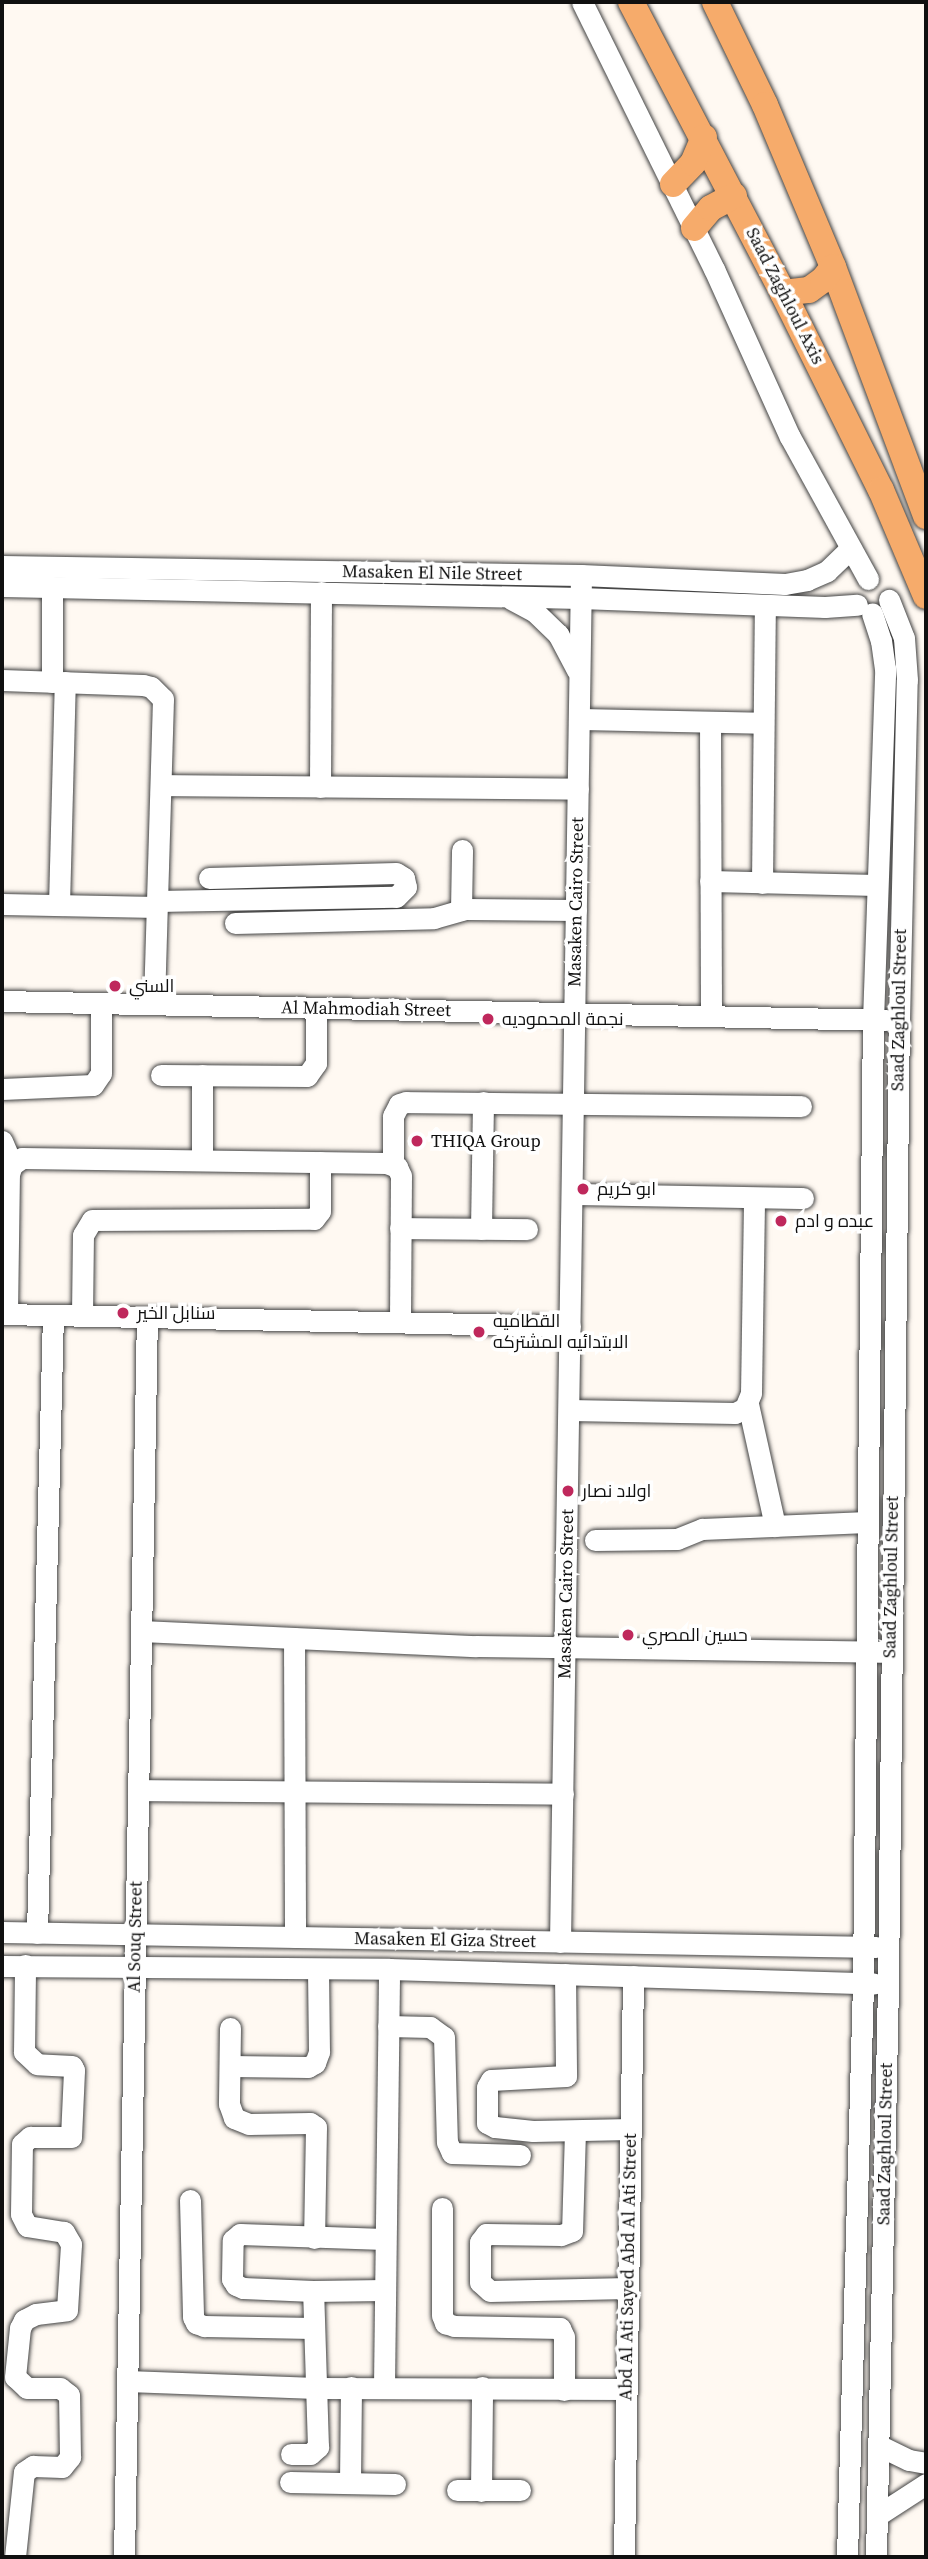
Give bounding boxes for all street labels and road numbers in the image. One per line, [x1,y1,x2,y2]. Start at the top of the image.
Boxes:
street label: Saad Zaghloul Axis [741,224,829,368]
street label: Masaken El Nile Street [342,561,522,585]
street label: Masaken Cairo Street [564,817,588,987]
street label: Saad Zaghloul Street [887,929,911,1091]
street label: Al Mahmodiah Street [281,997,451,1021]
street label: Saad Zaghloul Street [879,1496,903,1658]
street label: Masaken Cairo Street [554,1509,578,1679]
street label: Al Souq Street [123,1881,147,1993]
street label: Masaken El Giza Street [354,1928,536,1952]
street label: Saad Zaghloul Street [873,2063,897,2225]
street label: Abd Al Ati Sayed Abd Al Ati Street [615,2133,641,2401]

